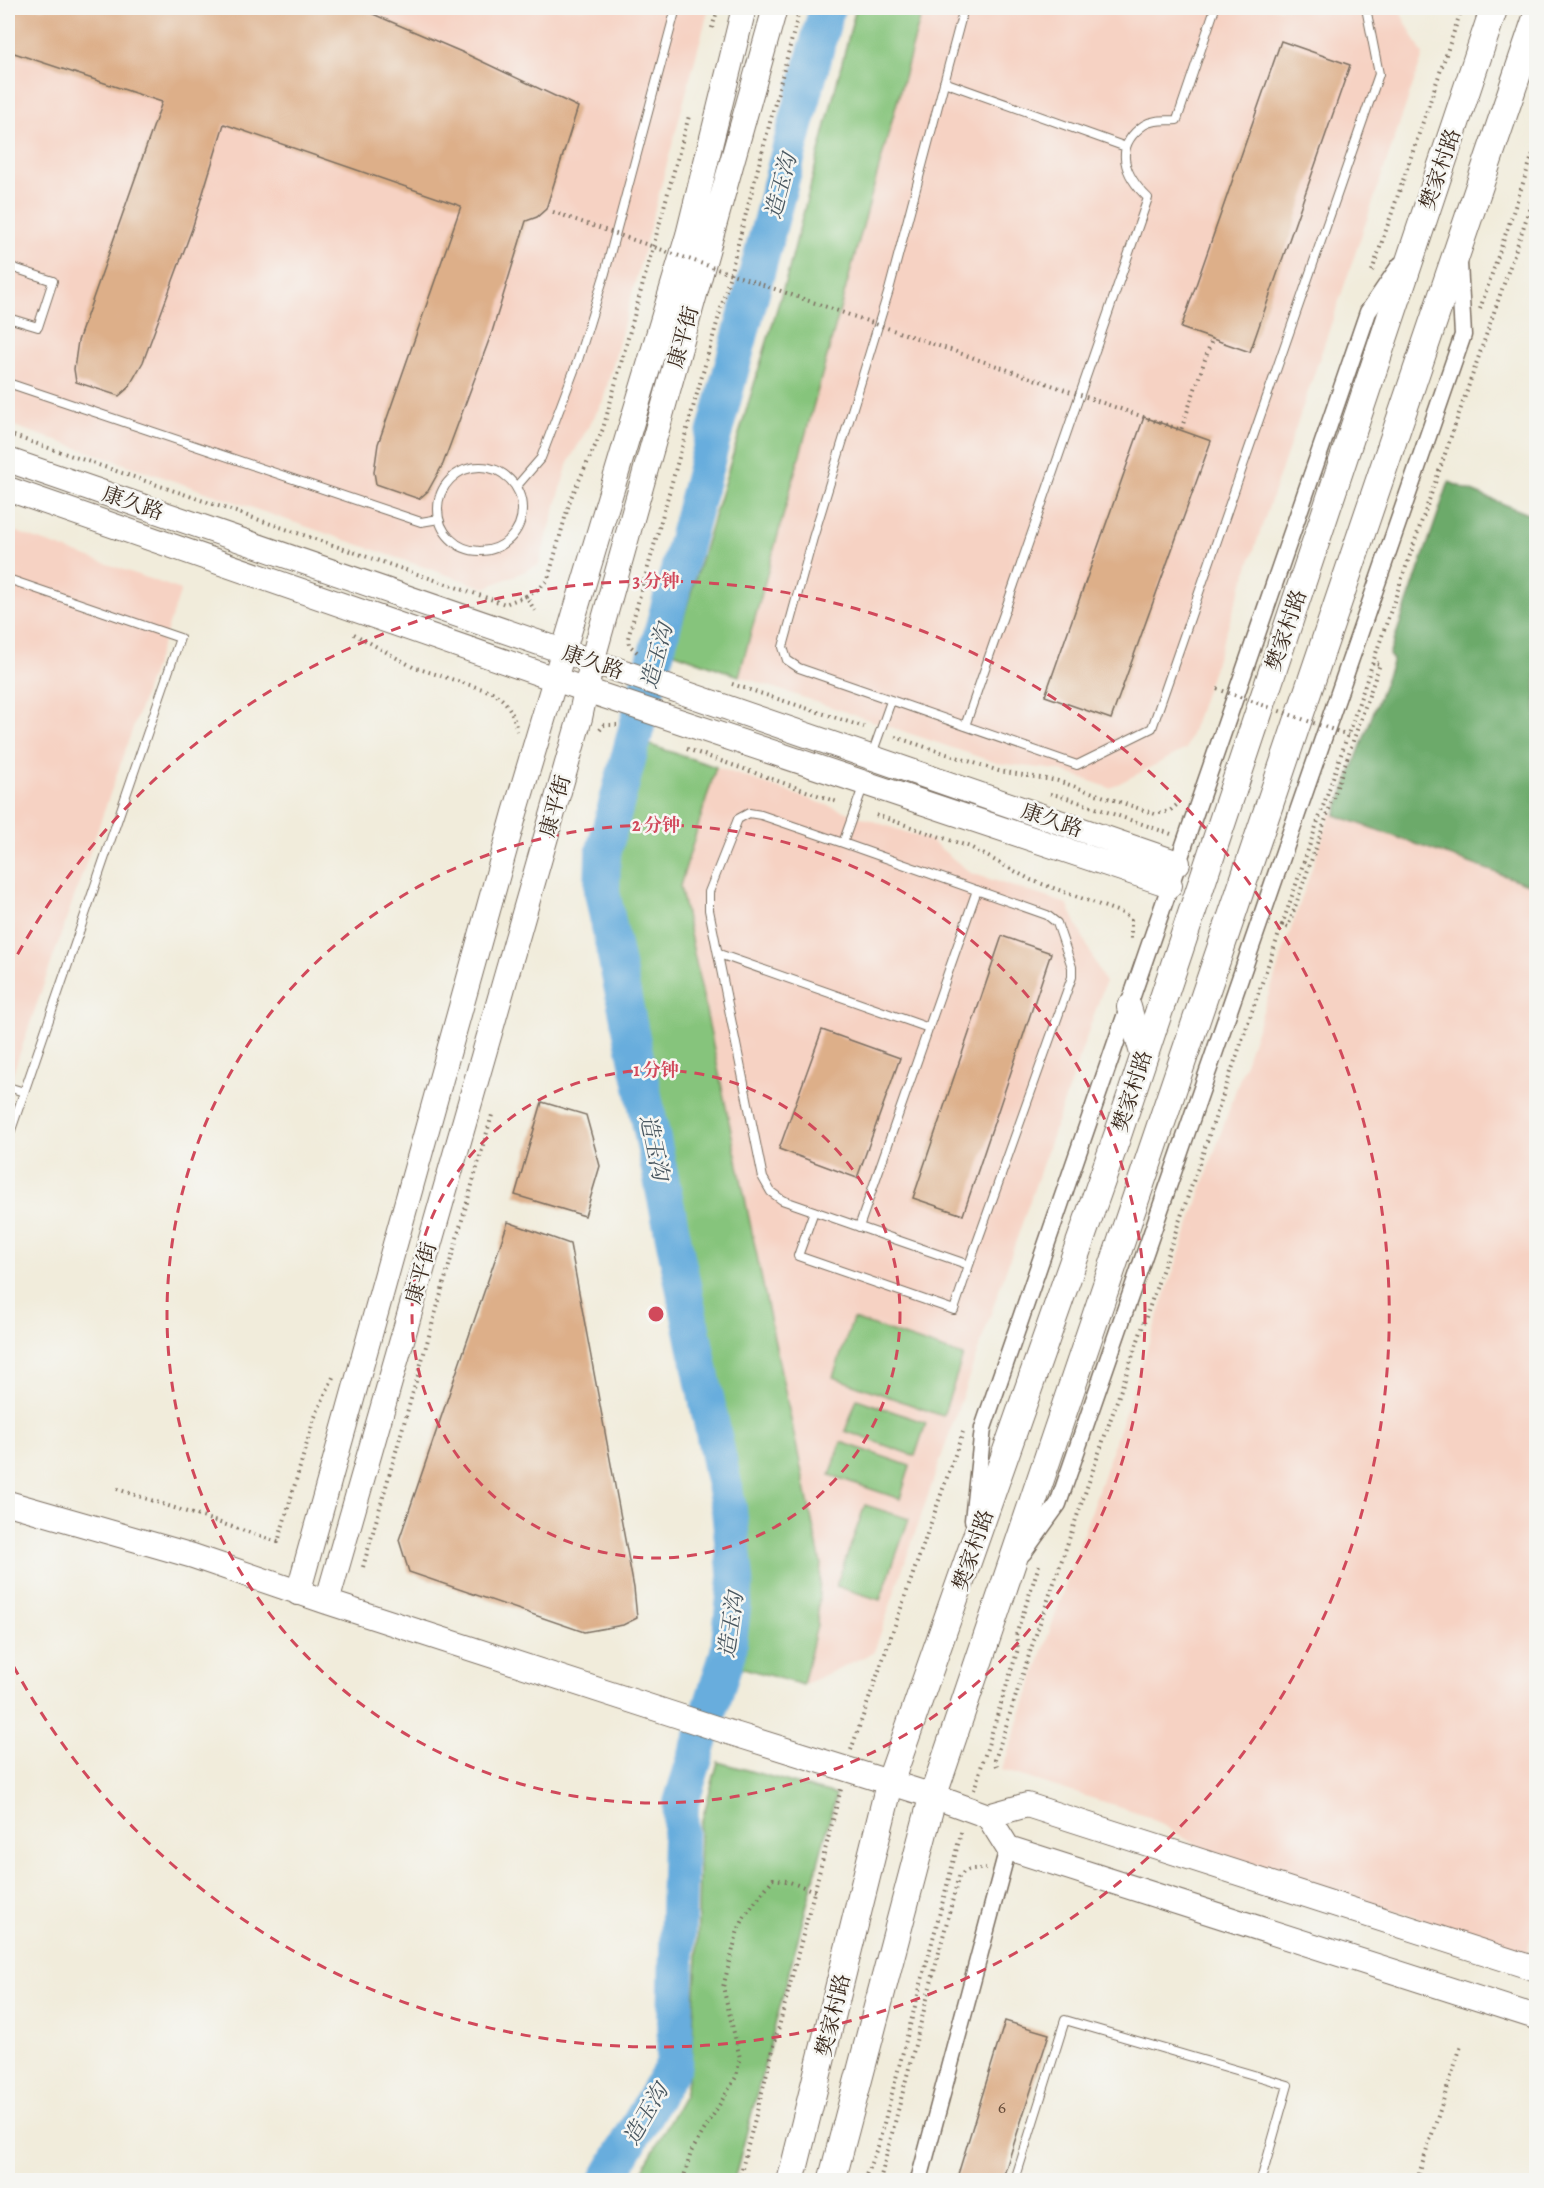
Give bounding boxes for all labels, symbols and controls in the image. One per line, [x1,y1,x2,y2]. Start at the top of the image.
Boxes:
street label: 樊家村路 [1413,125,1467,213]
water label: 造玉沟 [758,148,805,222]
street label: 康平街 [661,303,705,371]
street label: 康久路 [99,480,167,526]
text: 3 分钟 [633,569,679,593]
street label: 樊家村路 [1259,586,1313,674]
water label: 造玉沟 [634,618,681,692]
street label: 康久路 [559,639,627,685]
street label: 康平街 [533,772,577,840]
street label: 康久路 [1018,797,1086,843]
text: 2 分钟 [632,813,680,837]
street label: 樊家村路 [1106,1047,1158,1135]
text: 1 分钟 [633,1058,679,1082]
water label: 造玉沟 [632,1112,676,1186]
street label: 康平街 [399,1239,443,1307]
centre of rings [646,1304,666,1324]
street label: 樊家村路 [946,1506,1000,1594]
water label: 造玉沟 [712,1587,751,1660]
street label: 樊家村路 [809,1971,857,2059]
water label: 造玉沟 [616,2076,677,2151]
house number: 6 [998,2095,1006,2119]

